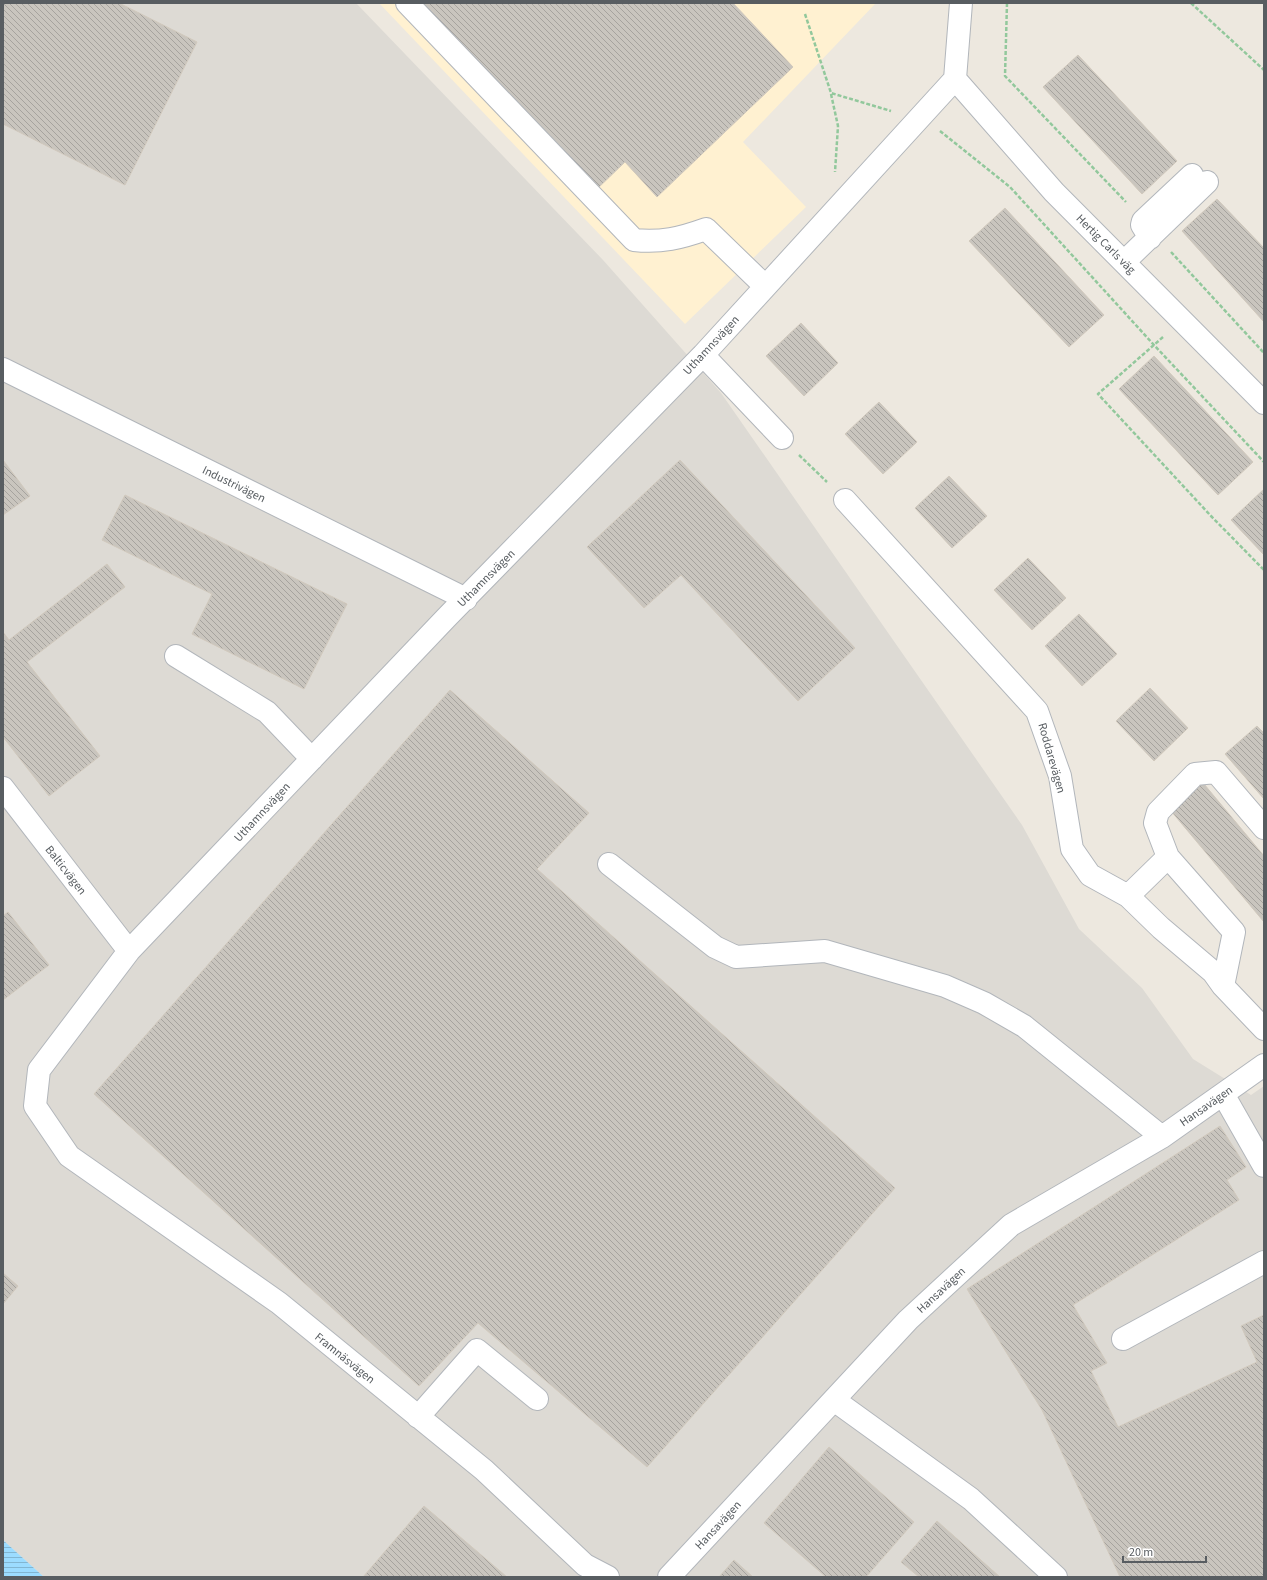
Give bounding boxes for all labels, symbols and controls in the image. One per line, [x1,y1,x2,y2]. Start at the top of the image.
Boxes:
street label: Hertig Carls väg [1072,211,1139,278]
street label: Uthamnsvägen [679,312,743,379]
street label: Industrivägen [199,462,268,507]
street label: Uthamnsvägen [454,546,519,611]
street label: Roddarevägen [1033,721,1070,795]
street label: Uthamnsvägen [230,779,294,846]
street label: Balticvägen [41,842,90,899]
street label: Hansavägen [1176,1082,1236,1131]
street label: Hansavägen [913,1263,970,1317]
street label: Framnäsvägen [311,1329,378,1388]
street label: Hansavägen [691,1497,745,1554]
scale bar [1123,1538,1206,1564]
text: 20 m [1129,1544,1153,1561]

